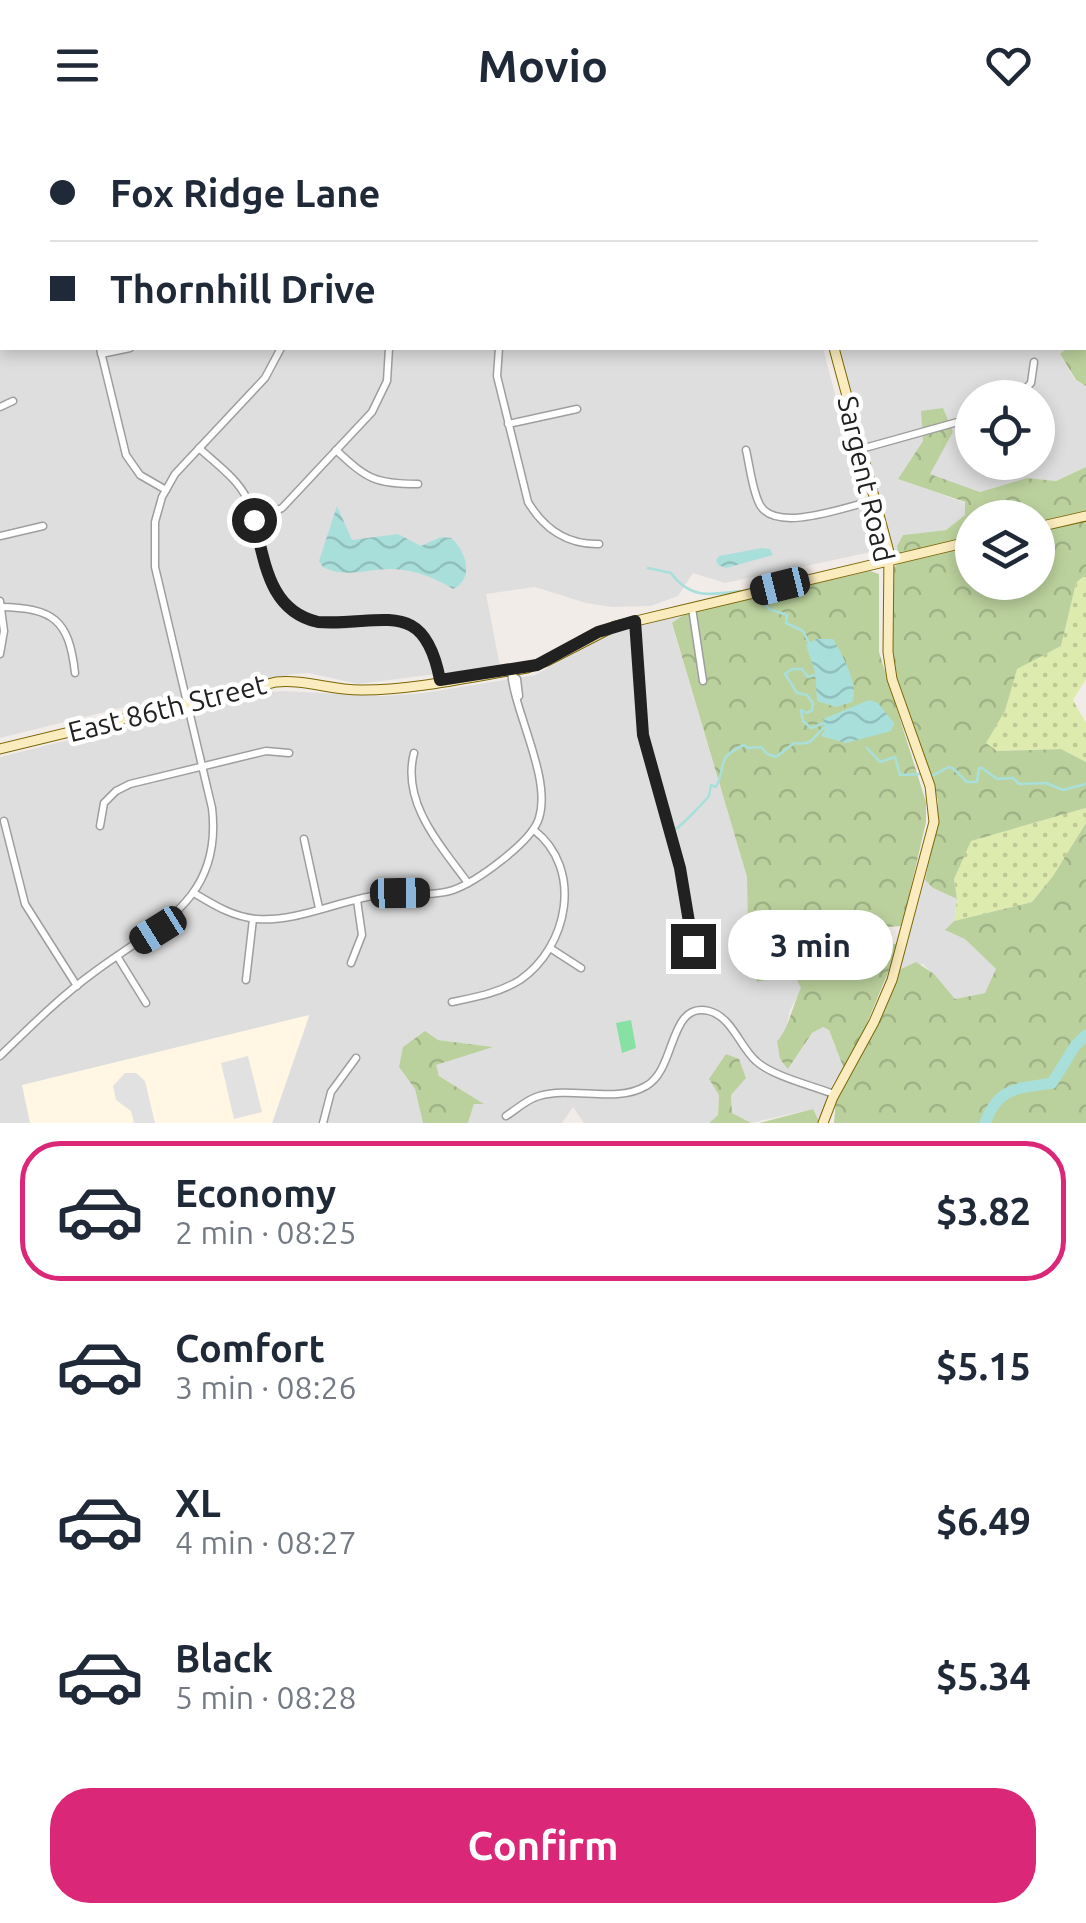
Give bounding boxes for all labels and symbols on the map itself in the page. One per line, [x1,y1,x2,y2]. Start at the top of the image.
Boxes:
street label: Sargent Road [832,393,901,565]
route start [232,498,277,543]
car [747,564,813,608]
street label: East 86th Street [65,668,269,747]
car [370,877,430,909]
car [125,901,191,959]
callout: 3 min [728,911,893,981]
route end [671,924,716,969]

